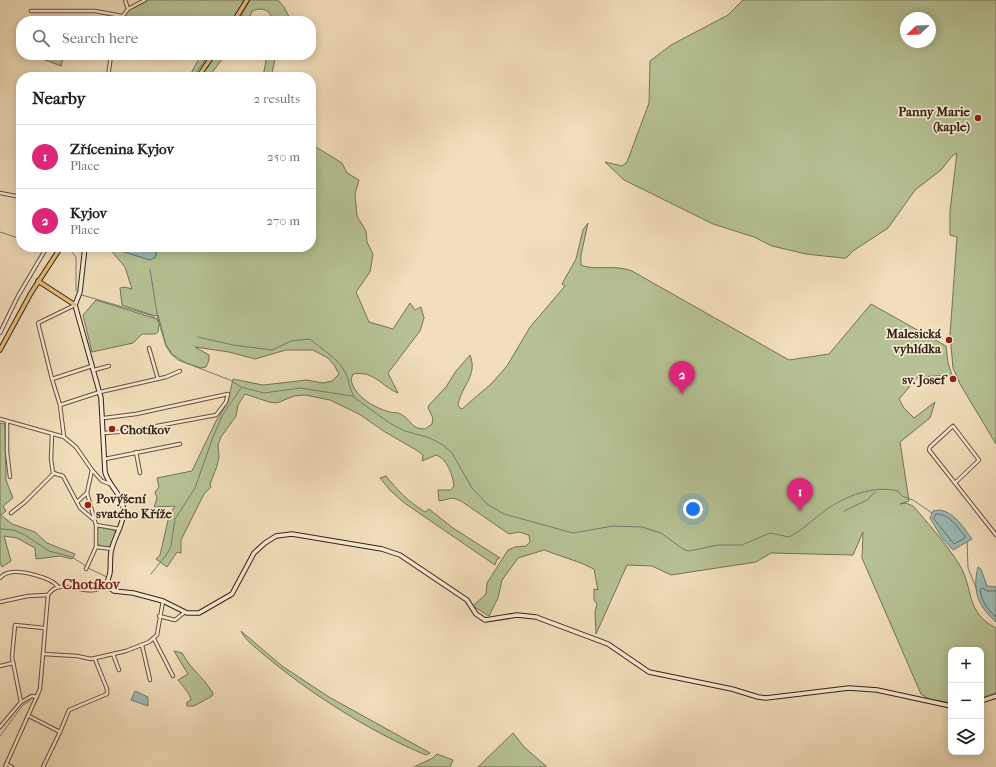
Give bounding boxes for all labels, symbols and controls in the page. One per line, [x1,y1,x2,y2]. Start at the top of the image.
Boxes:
north arrow [900,12,936,48]
search box [16,16,316,60]
icon: search [30,27,52,49]
text: Search here [62,29,138,47]
text: Nearby [32,88,86,108]
text: 2 results [254,91,300,106]
place label: Panny Marie (kaple) [898,104,971,135]
marker: Panny Marie (kaple) [973,113,983,123]
text: Zřícenina Kyjov [70,140,174,158]
text: 1 [43,149,47,164]
text: 250 m [267,149,300,164]
text: Place [70,158,100,173]
text: Kyjov [70,204,107,222]
text: 2 [42,213,48,228]
text: 270 m [266,213,300,228]
text: Place [70,222,100,237]
place label: Malesická vyhlídka [885,326,942,357]
marker: Malesická vyhlídka [944,335,954,345]
pin: 2 [669,361,695,394]
place label: sv. Josef [902,372,948,388]
marker: sv. Josef [948,374,958,384]
place label: Chotíkov [120,422,172,437]
marker: Chotíkov [107,424,117,434]
pin: 1 [787,478,813,511]
place label: Povýšení svatého Kříže [96,491,172,521]
your location [683,499,703,519]
marker: Povýšení svatého Kříže [83,500,93,510]
district label: Chotíkov [62,575,122,593]
map controls [948,647,984,755]
button: + [948,647,984,683]
button: − [948,683,984,719]
button: layers [948,719,984,755]

